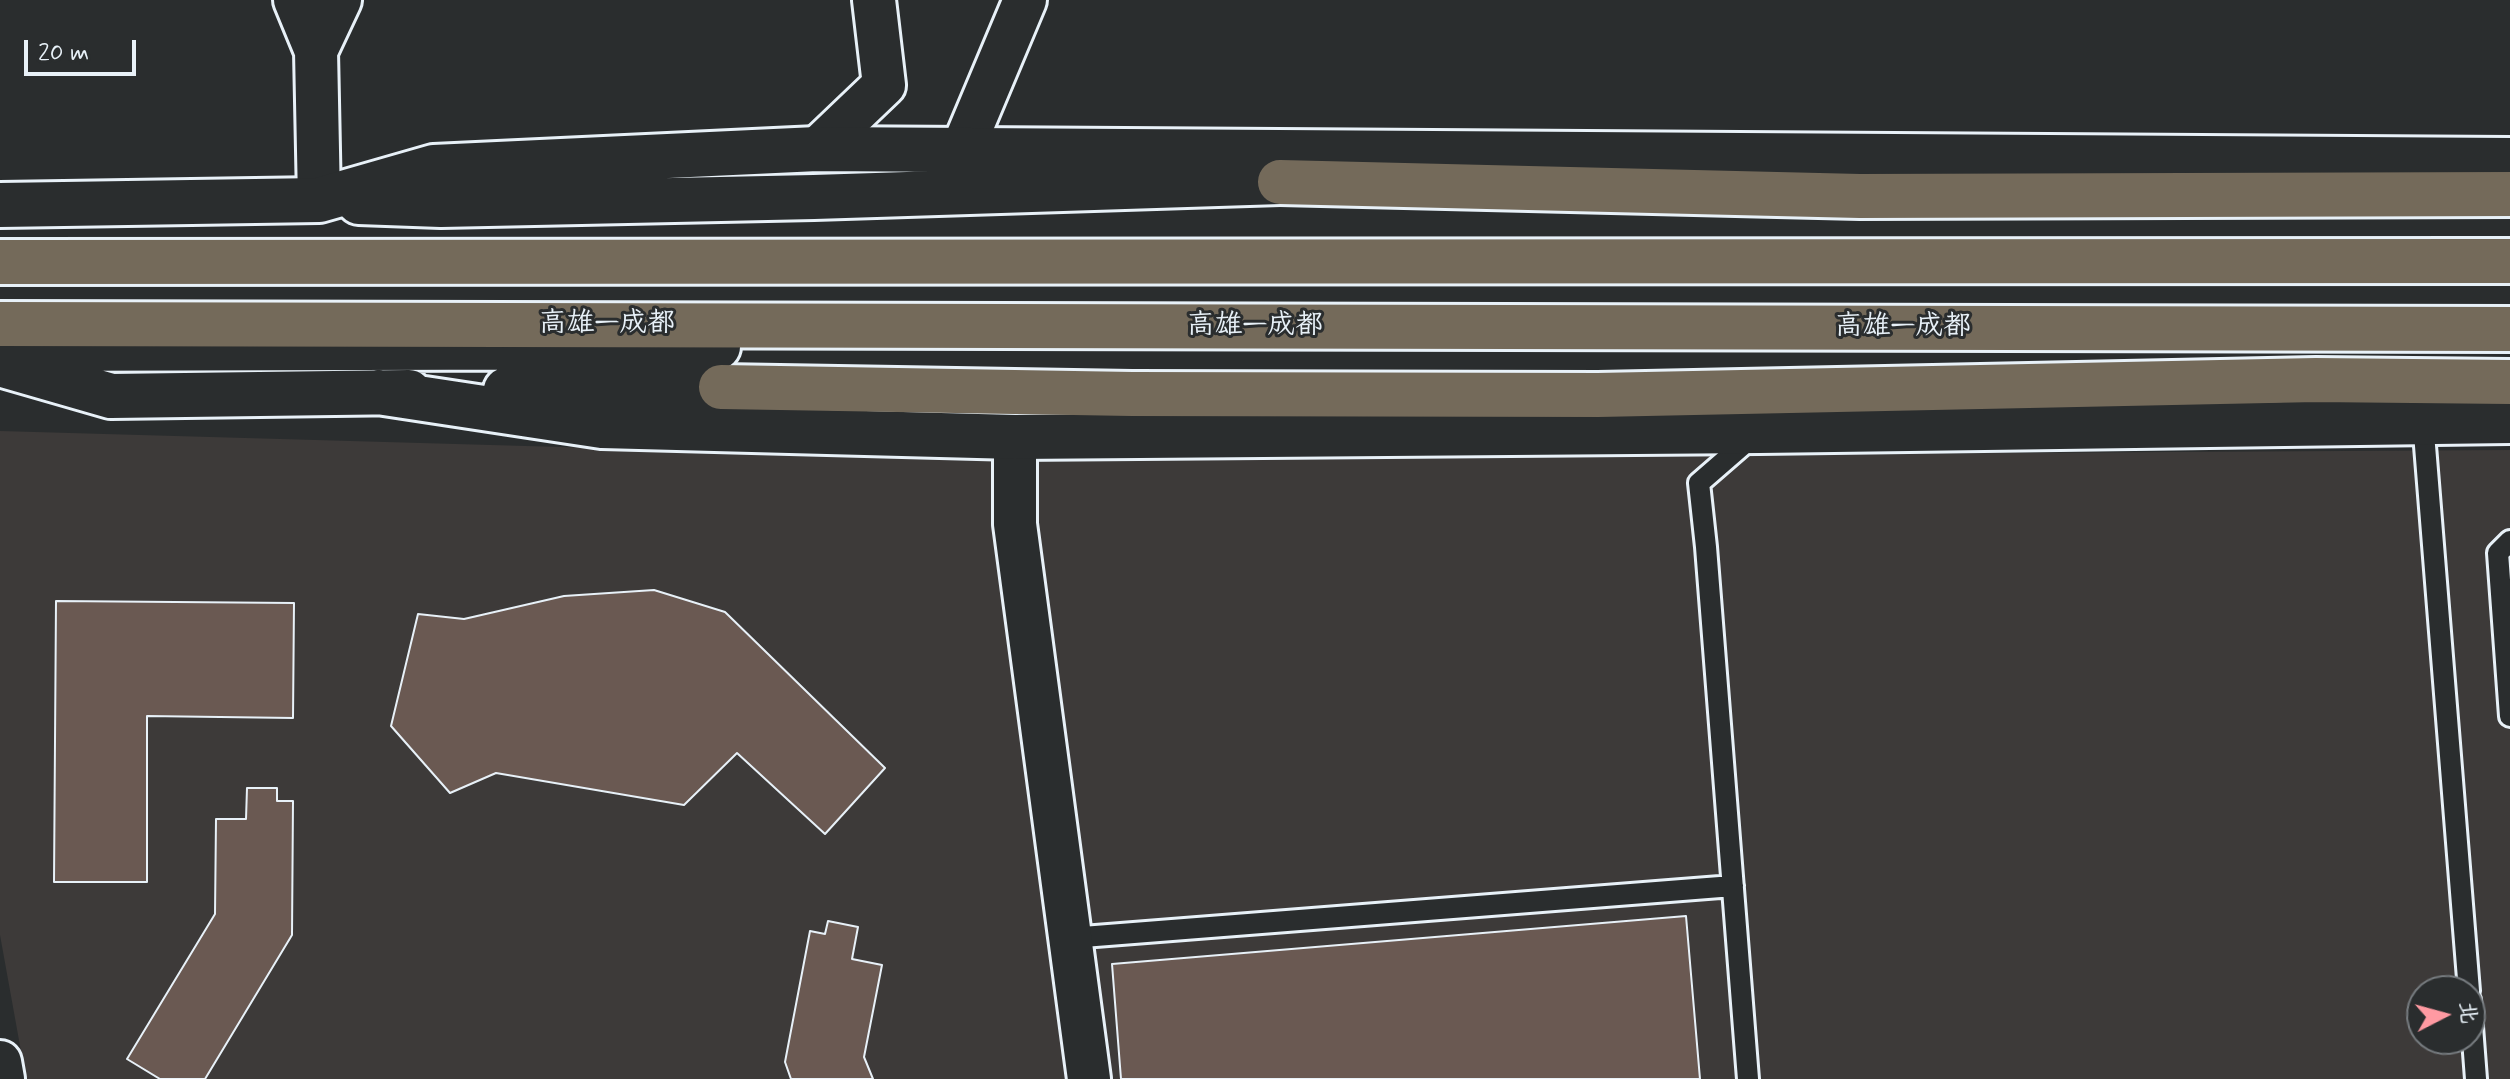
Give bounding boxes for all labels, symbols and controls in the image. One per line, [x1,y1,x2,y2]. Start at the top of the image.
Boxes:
scale bar [28,24,140,74]
text: 20 m [38,38,89,69]
street label: 高雄—成都 [539,308,675,342]
street label: 高雄—成都 [1187,310,1323,344]
street label: 高雄—成都 [1835,311,1971,345]
north arrow [2406,975,2486,1055]
text: 北 [2453,1000,2483,1025]

